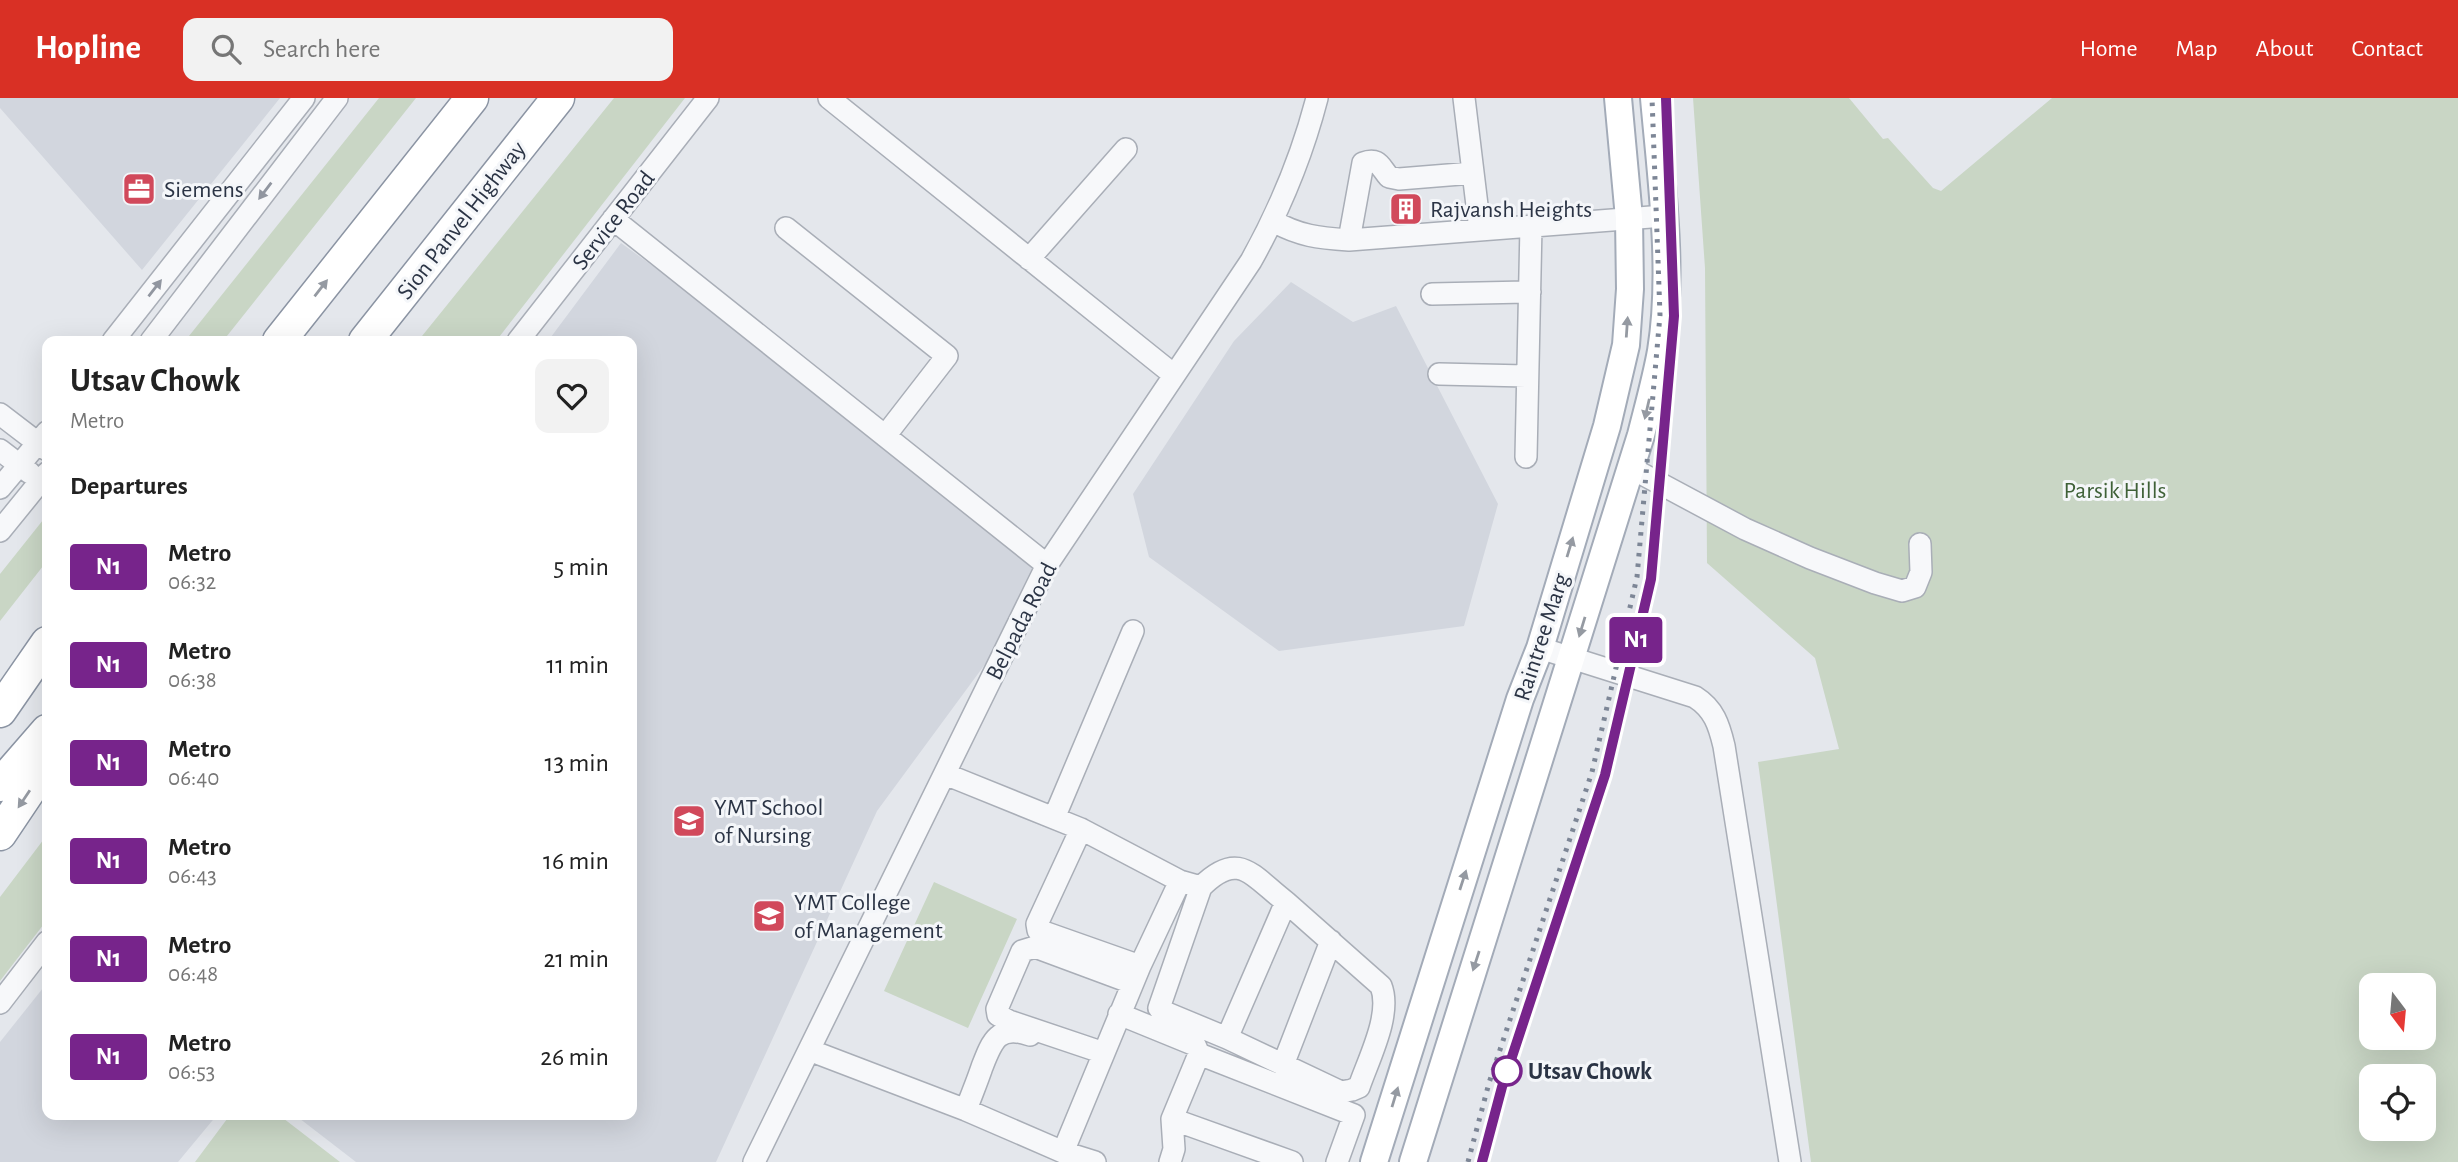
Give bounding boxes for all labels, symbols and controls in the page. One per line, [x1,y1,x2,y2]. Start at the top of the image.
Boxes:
search box [183,18,673,81]
icon: search [207,30,245,68]
text: Hopline [35,32,141,65]
text: Search here [263,36,381,62]
text: Home [2080,37,2138,61]
text: Map [2176,37,2218,61]
text: About [2256,37,2313,61]
text: Contact [2351,37,2423,61]
street label: Sion Panvel Highway [393,137,531,304]
street label: Service Road [568,167,660,274]
office icon: Siemens [120,170,158,208]
place label: Siemens [164,178,244,202]
one-way arrow [258,181,273,199]
building icon: Rajvansh Heights [1387,190,1425,228]
place label: Rajvansh Heights [1430,198,1592,222]
one-way arrow [148,279,163,297]
one-way arrow [314,279,329,297]
one-way arrow [1622,316,1633,338]
button: heart [535,359,609,433]
text: Utsav Chowk [70,365,240,398]
one-way arrow [1641,398,1652,420]
text: Metro [70,410,124,433]
text: Departures [70,473,188,499]
park label: Parsik Hills [2063,479,2167,503]
one-way arrow [1566,536,1576,557]
text: Metro [168,540,231,566]
text: 5 min [553,554,609,580]
text: N1 [96,555,121,579]
street label: Belpada Road [982,559,1062,684]
street label: Raintree Marg [1510,570,1574,704]
text: 06:32 [168,571,216,594]
one-way arrow [1577,617,1587,638]
line badge: N1 [1604,617,1668,663]
text: N1 [1623,628,1649,652]
text: Metro [168,638,231,664]
text: 11 min [546,652,609,678]
text: N1 [96,653,121,677]
text: 06:38 [168,669,217,692]
text: Metro [168,736,231,762]
text: 13 min [545,750,609,776]
text: N1 [96,751,121,775]
text: 06:40 [168,767,219,790]
one-way arrow [17,790,31,808]
place label: YMT School of Nursing [714,796,823,848]
school or university icon: YMT School of Nursing [670,802,708,840]
text: Metro [168,834,231,860]
text: 16 min [543,848,609,874]
text: N1 [96,849,121,873]
text: 06:43 [168,865,217,888]
one-way arrow [1459,869,1469,890]
place label: YMT College of Management [794,891,943,943]
school or university icon: YMT College of Management [750,897,788,935]
text: Metro [168,932,231,958]
text: 21 min [543,946,609,972]
text: N1 [96,947,121,971]
one-way arrow [1471,950,1481,971]
text: 06:48 [168,963,218,986]
north arrow [2359,973,2436,1050]
map controls [2359,973,2436,1141]
text: Metro [168,1030,231,1056]
text: 26 min [540,1044,609,1070]
text: N1 [96,1045,121,1069]
marker: Utsav Chowk [1492,1056,1522,1086]
place label: Utsav Chowk [1528,1060,1652,1084]
text: 06:53 [168,1061,215,1084]
button: locate [2359,1064,2436,1141]
one-way arrow [1390,1086,1400,1107]

